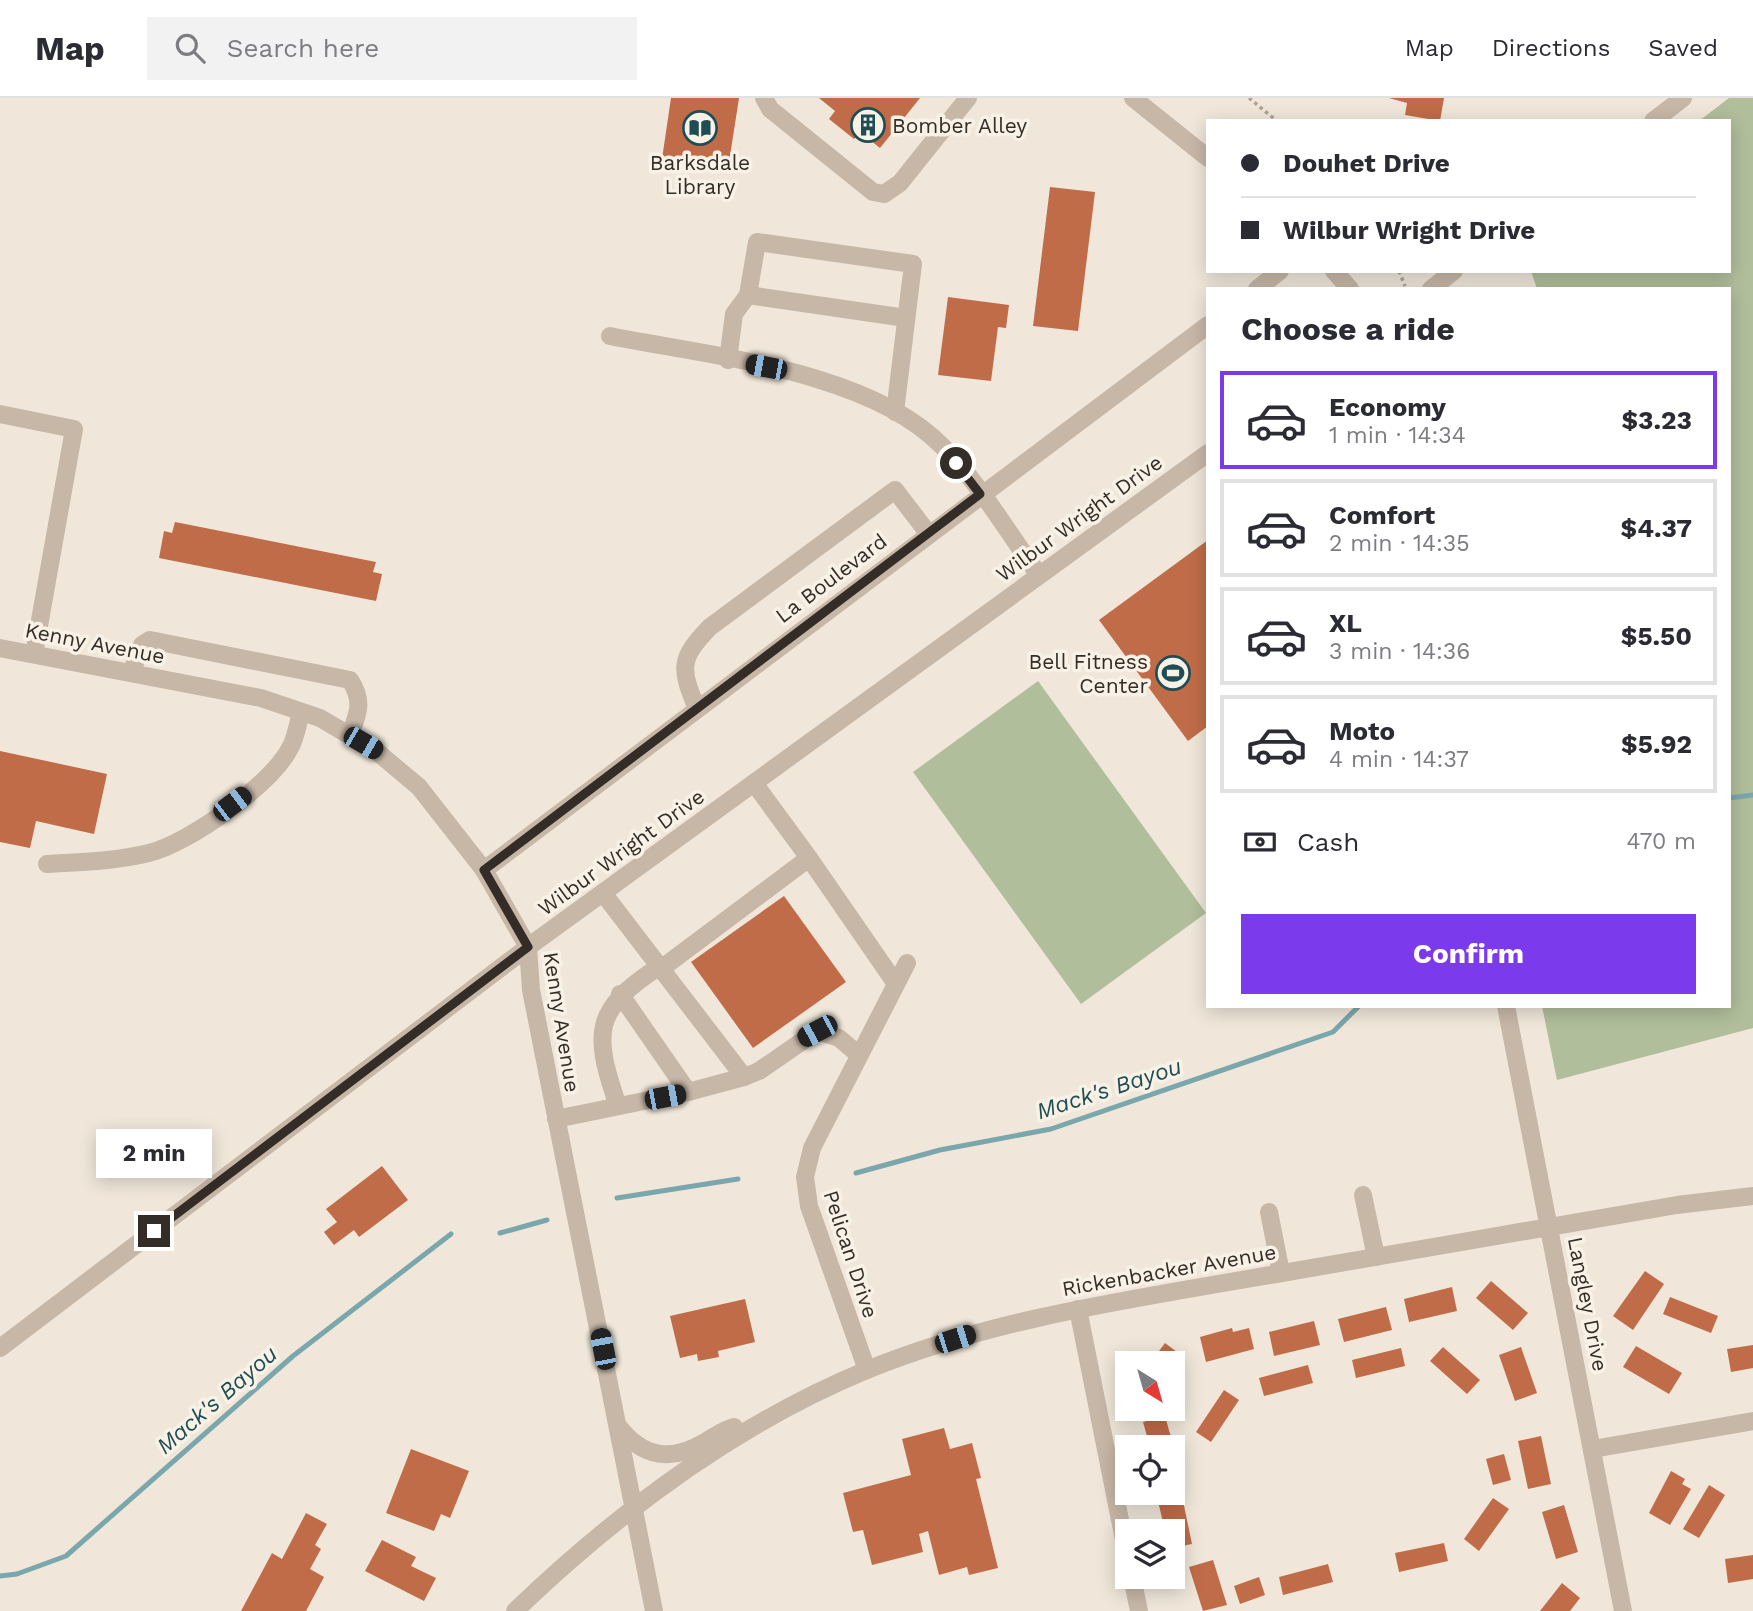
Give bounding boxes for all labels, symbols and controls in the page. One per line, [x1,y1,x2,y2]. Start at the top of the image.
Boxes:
search box [147,17,637,80]
text: Map [35,29,105,68]
icon: search [171,29,209,67]
text: Search here [227,33,379,63]
text: Map [1405,34,1454,62]
text: Directions [1492,34,1610,62]
text: Saved [1648,34,1718,62]
building icon: Bomber Alley [849,106,887,144]
library icon: Barksdale Library [681,109,719,147]
place label: Bomber Alley [892,113,1027,138]
text: Douhet Drive [1283,148,1450,178]
place label: Barksdale Library [650,150,750,199]
text: Wilbur Wright Drive [1283,215,1535,245]
text: Choose a ride [1241,310,1455,348]
car [744,353,789,381]
icon: car [1245,389,1308,452]
text: Economy [1329,392,1446,422]
text: $3.23 [1621,405,1692,435]
text: 1 min · 14:34 [1329,422,1466,449]
route start [940,447,972,479]
street label: Wilbur Wright Drive [991,449,1167,587]
icon: car [1245,497,1308,560]
text: Comfort [1329,500,1435,530]
text: $4.37 [1621,513,1692,543]
street label: La Boulevard [771,528,891,628]
text: 2 min · 14:35 [1329,530,1470,557]
icon: car [1245,605,1308,668]
text: XL [1329,608,1362,638]
street label: Kenny Avenue [23,617,167,669]
text: $5.50 [1621,621,1692,651]
text: 3 min · 14:36 [1329,638,1470,665]
place label: Bell Fitness Center [1028,649,1148,698]
sports icon: Bell Fitness Center [1154,654,1192,692]
icon: car [1245,713,1308,776]
text: Moto [1329,716,1395,746]
car [340,723,387,763]
text: $5.92 [1621,729,1692,759]
text: 4 min · 14:37 [1329,746,1469,773]
car [209,783,256,825]
street label: Wilbur Wright Drive [533,783,709,921]
icon: cash [1241,823,1279,861]
text: Cash [1297,827,1359,857]
text: 470 m [1627,828,1696,855]
button: Confirm [1241,914,1696,994]
street label: Kenny Avenue [539,950,585,1094]
car [794,1012,841,1050]
water label: Mack's Bayou [1033,1053,1185,1125]
car [643,1083,688,1111]
callout: 2 min [96,1130,212,1178]
text: 2 min [123,1140,185,1167]
street label: Pelican Drive [819,1187,883,1321]
route end [138,1215,170,1247]
street label: Langley Drive [1563,1235,1613,1373]
street label: Rickenbacker Avenue [1060,1239,1278,1301]
car [932,1323,979,1355]
car [589,1326,618,1372]
water label: Mack's Bayou [151,1340,283,1460]
north arrow [1115,1351,1185,1421]
map controls [1115,1351,1185,1589]
button: locate [1115,1435,1185,1505]
button: layers [1115,1519,1185,1589]

